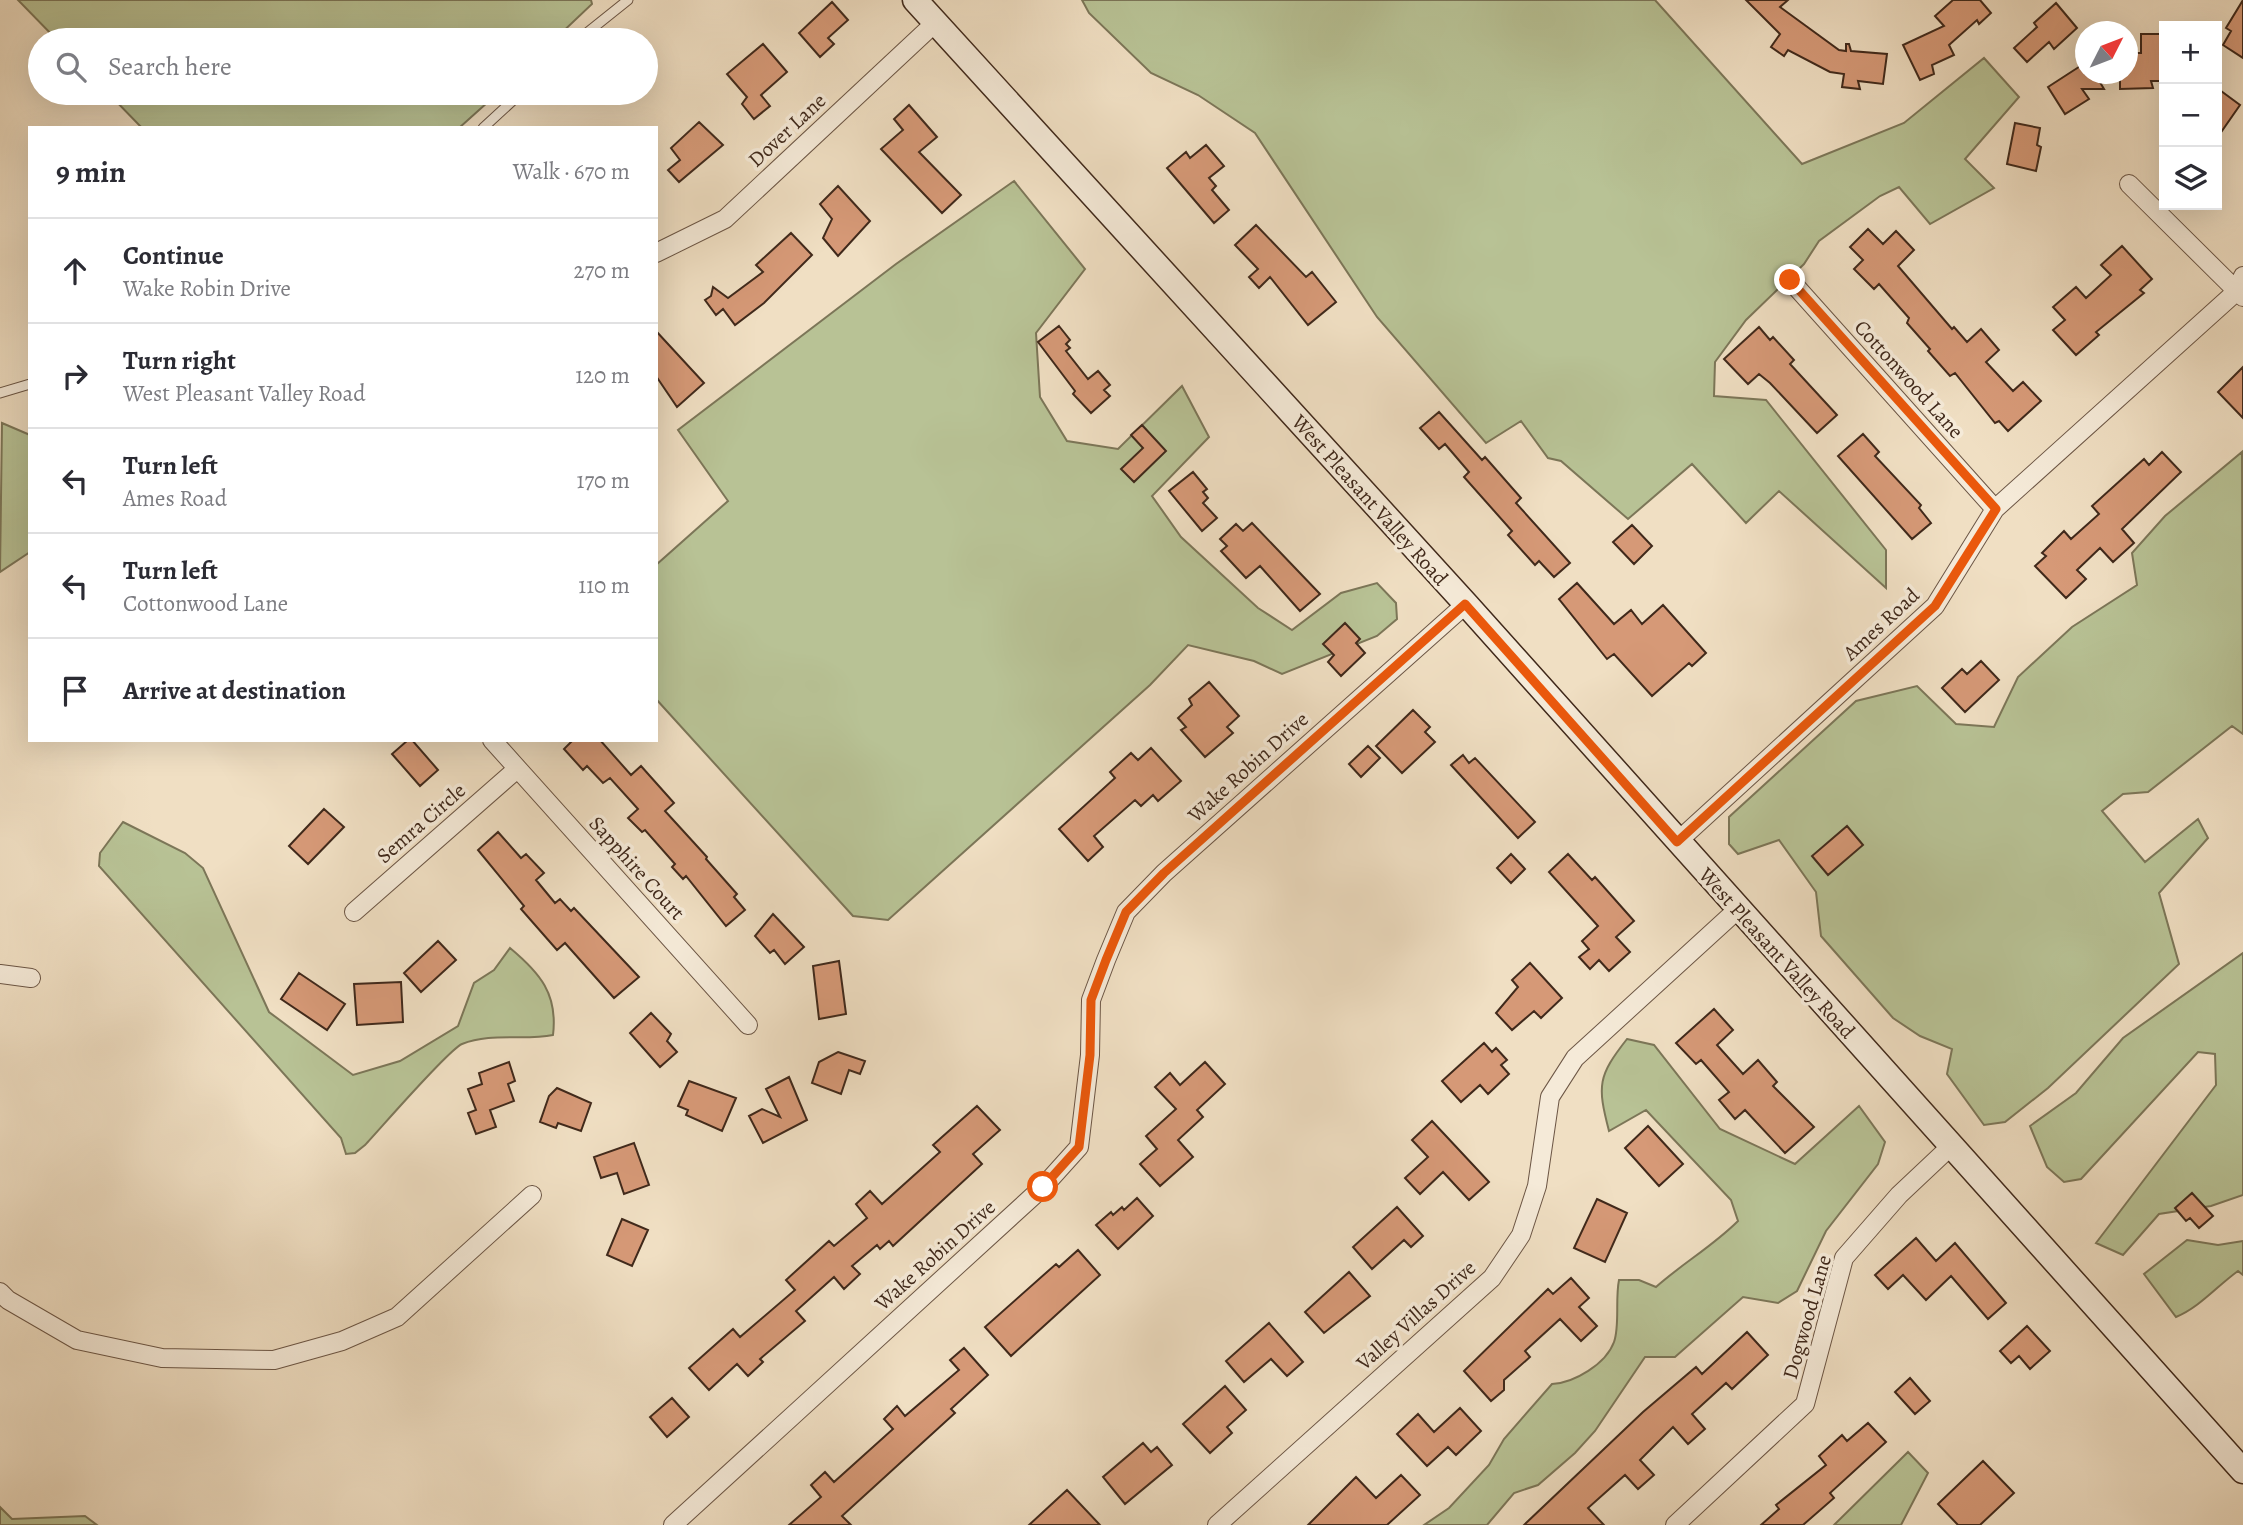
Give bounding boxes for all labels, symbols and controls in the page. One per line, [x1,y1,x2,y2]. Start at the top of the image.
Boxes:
north arrow [2075,21,2138,84]
map controls [2159,21,2222,210]
button: + [2159,21,2222,84]
search box [28,28,658,105]
icon: search [52,48,90,86]
text: Search here [108,49,232,84]
button: − [2159,84,2222,147]
street label: Dover Lane [742,87,832,173]
button: layers [2159,147,2222,210]
text: 9 min [56,152,126,192]
text: Walk · 670 m [513,156,630,187]
text: Continue [123,238,224,273]
icon: ahead [56,252,94,290]
text: 270 m [573,255,630,286]
route end [1774,264,1805,295]
text: Wake Robin Drive [123,273,291,304]
street label: Cottonwood Lane [1848,314,1970,444]
text: Turn right [123,343,236,378]
icon: right [56,357,94,395]
text: 120 m [575,360,630,391]
text: West Pleasant Valley Road [123,378,366,409]
street label: West Pleasant Valley Road [1285,408,1455,592]
text: Turn left [123,448,218,483]
icon: left [56,462,94,500]
text: 170 m [577,465,630,496]
text: Ames Road [123,483,227,514]
text: Turn left [123,553,218,588]
icon: left [56,567,94,605]
text: 110 m [578,570,630,601]
street label: Ames Road [1836,581,1926,667]
text: Cottonwood Lane [123,588,288,619]
icon: arrive [56,672,94,710]
text: Arrive at destination [123,673,346,708]
street label: Wake Robin Drive [1181,705,1314,829]
street label: Semra Circle [371,777,471,869]
street label: Sapphire Court [583,810,691,926]
street label: West Pleasant Valley Road [1692,861,1862,1045]
route start [1027,1171,1058,1202]
street label: Wake Robin Drive [868,1193,1001,1317]
street label: Dogwood Lane [1776,1252,1838,1382]
street label: Valley Villas Drive [1349,1254,1482,1377]

